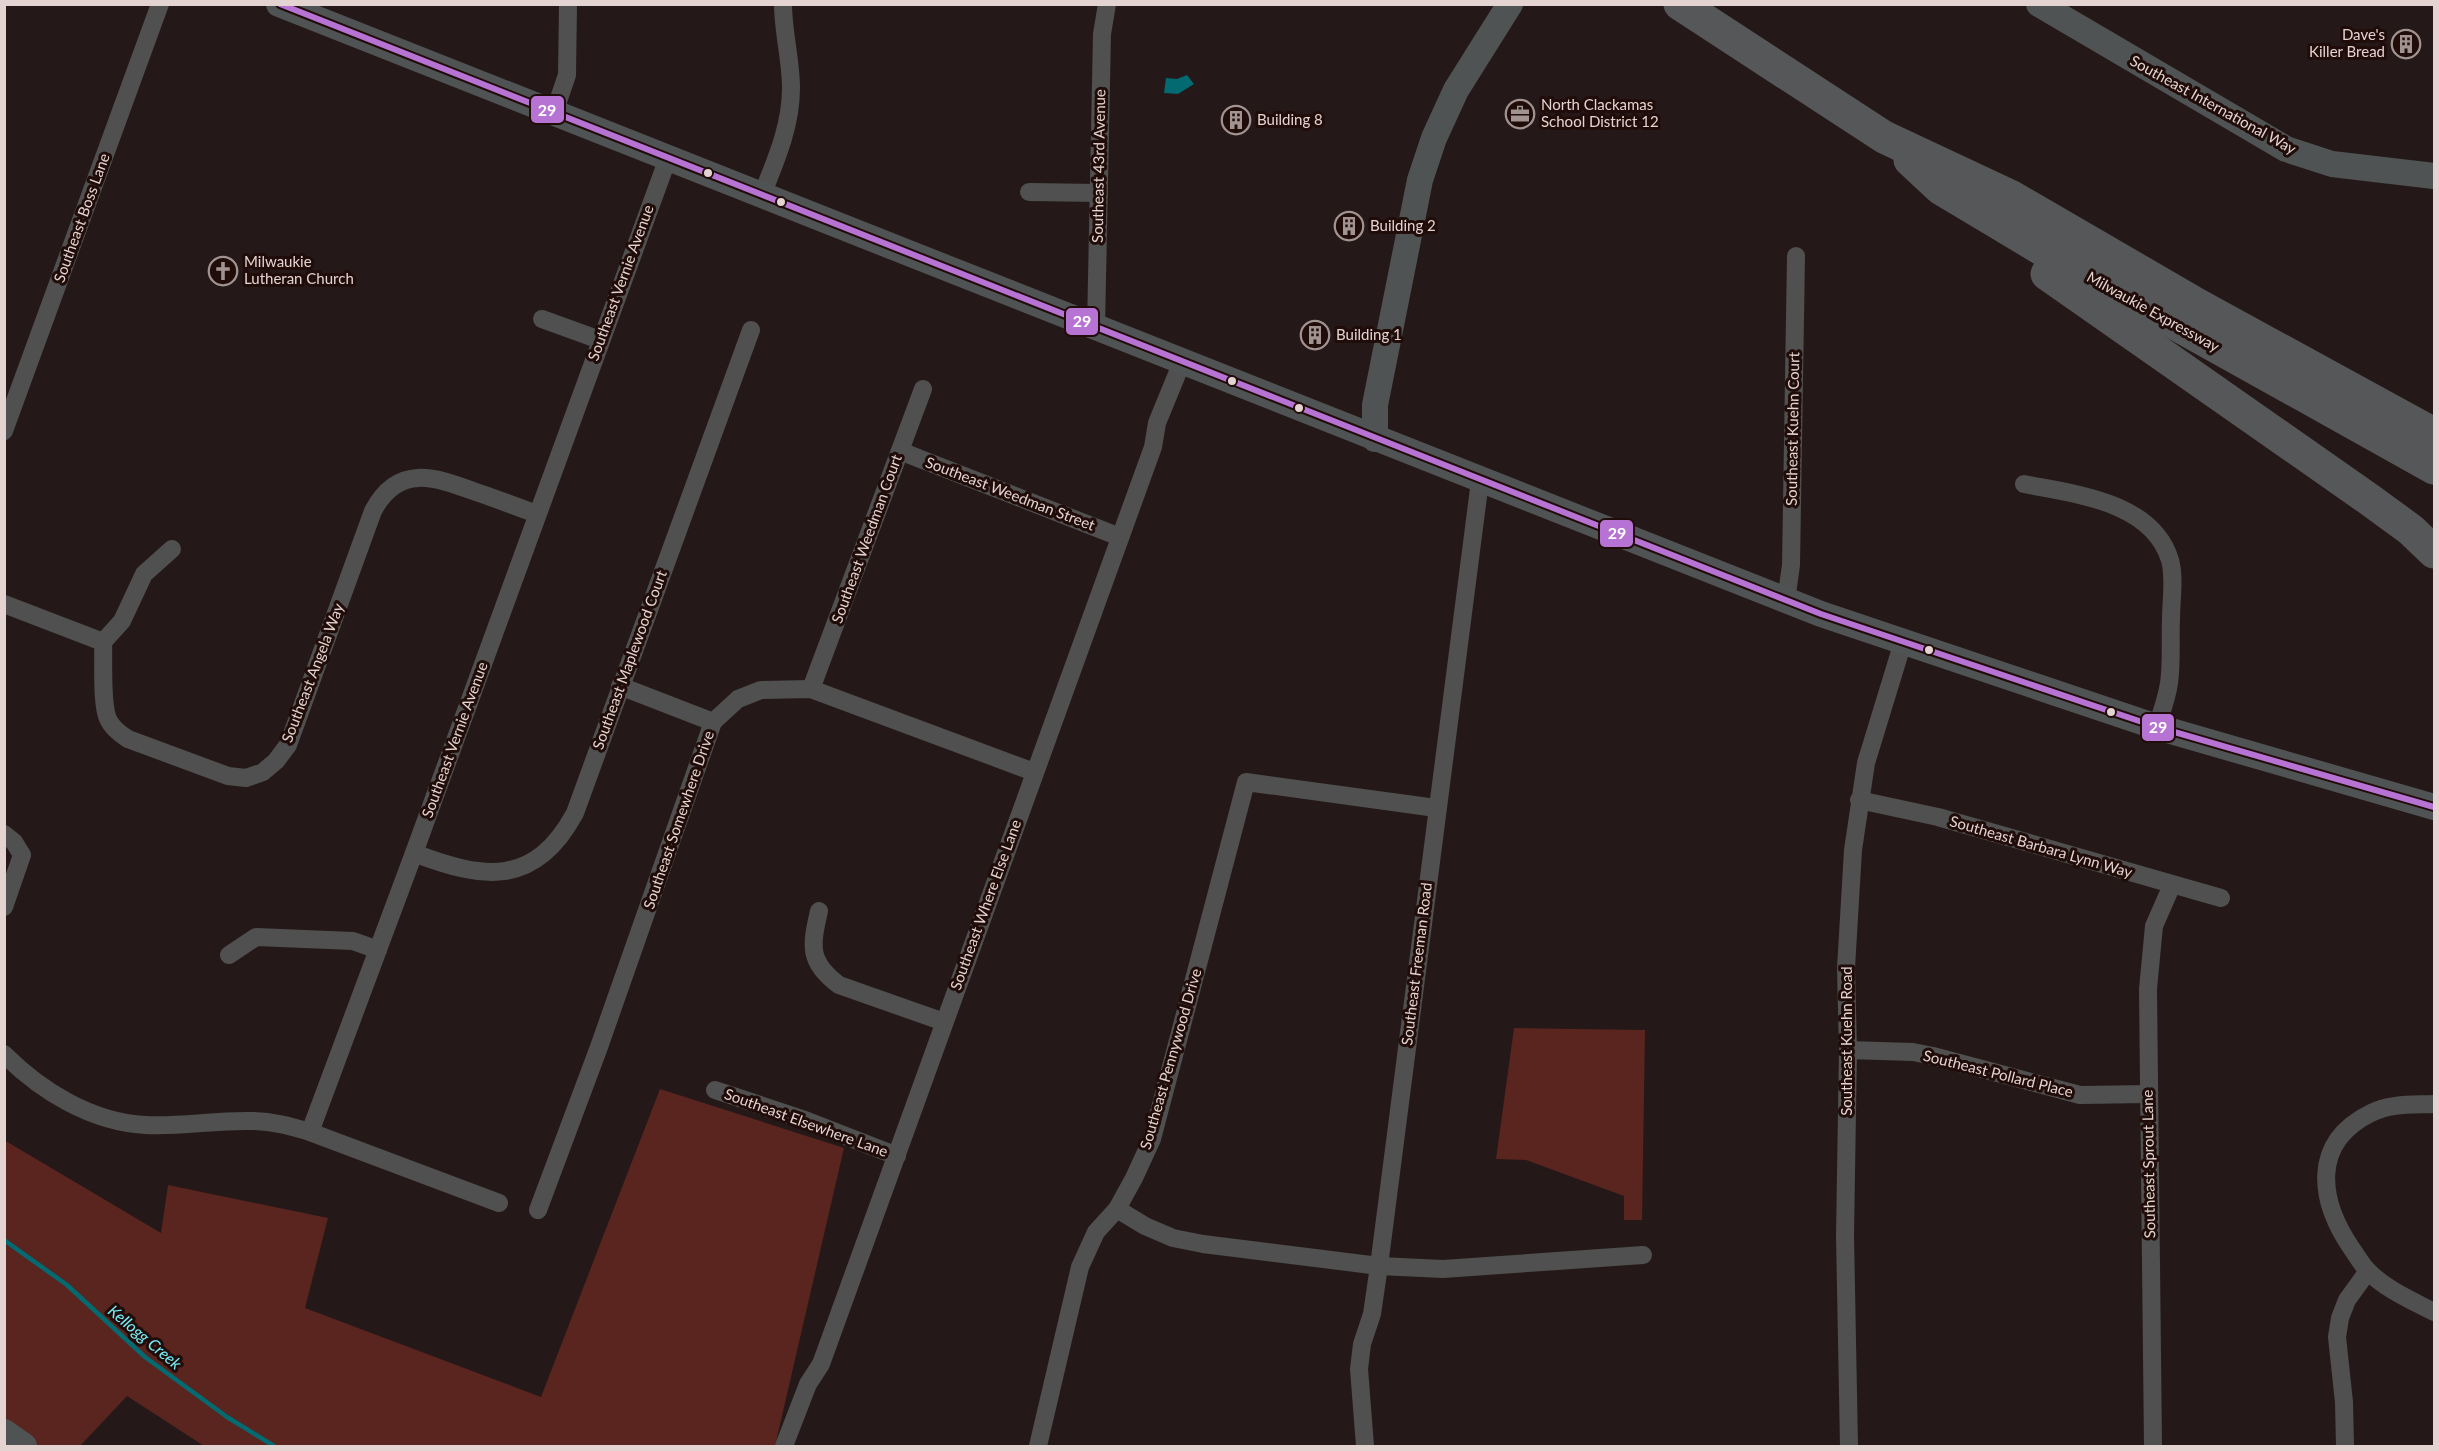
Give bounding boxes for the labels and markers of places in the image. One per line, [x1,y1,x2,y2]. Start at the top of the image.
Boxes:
place label: Dave's Killer Bread [2309,25,2385,60]
building icon: Dave's Killer Bread [2390,28,2422,60]
place label: North Clackamas School District 12 [1541,95,1659,130]
office icon: North Clackamas School District 12 [1504,98,1536,130]
building icon: Building 8 [1220,104,1252,136]
place label: Building 8 [1257,110,1323,128]
unlabelled marker [702,167,714,179]
unlabelled marker [775,196,787,208]
building icon: Building 2 [1333,210,1365,242]
place label: Building 2 [1370,216,1436,234]
place label: Milwaukie Lutheran Church [244,252,354,287]
church icon: Milwaukie Lutheran Church [207,255,239,287]
building icon: Building 1 [1299,319,1331,351]
place label: Building 1 [1336,325,1402,343]
unlabelled marker [1226,375,1238,387]
unlabelled marker [1293,402,1305,414]
unlabelled marker [1923,644,1935,656]
unlabelled marker [2105,706,2117,718]

